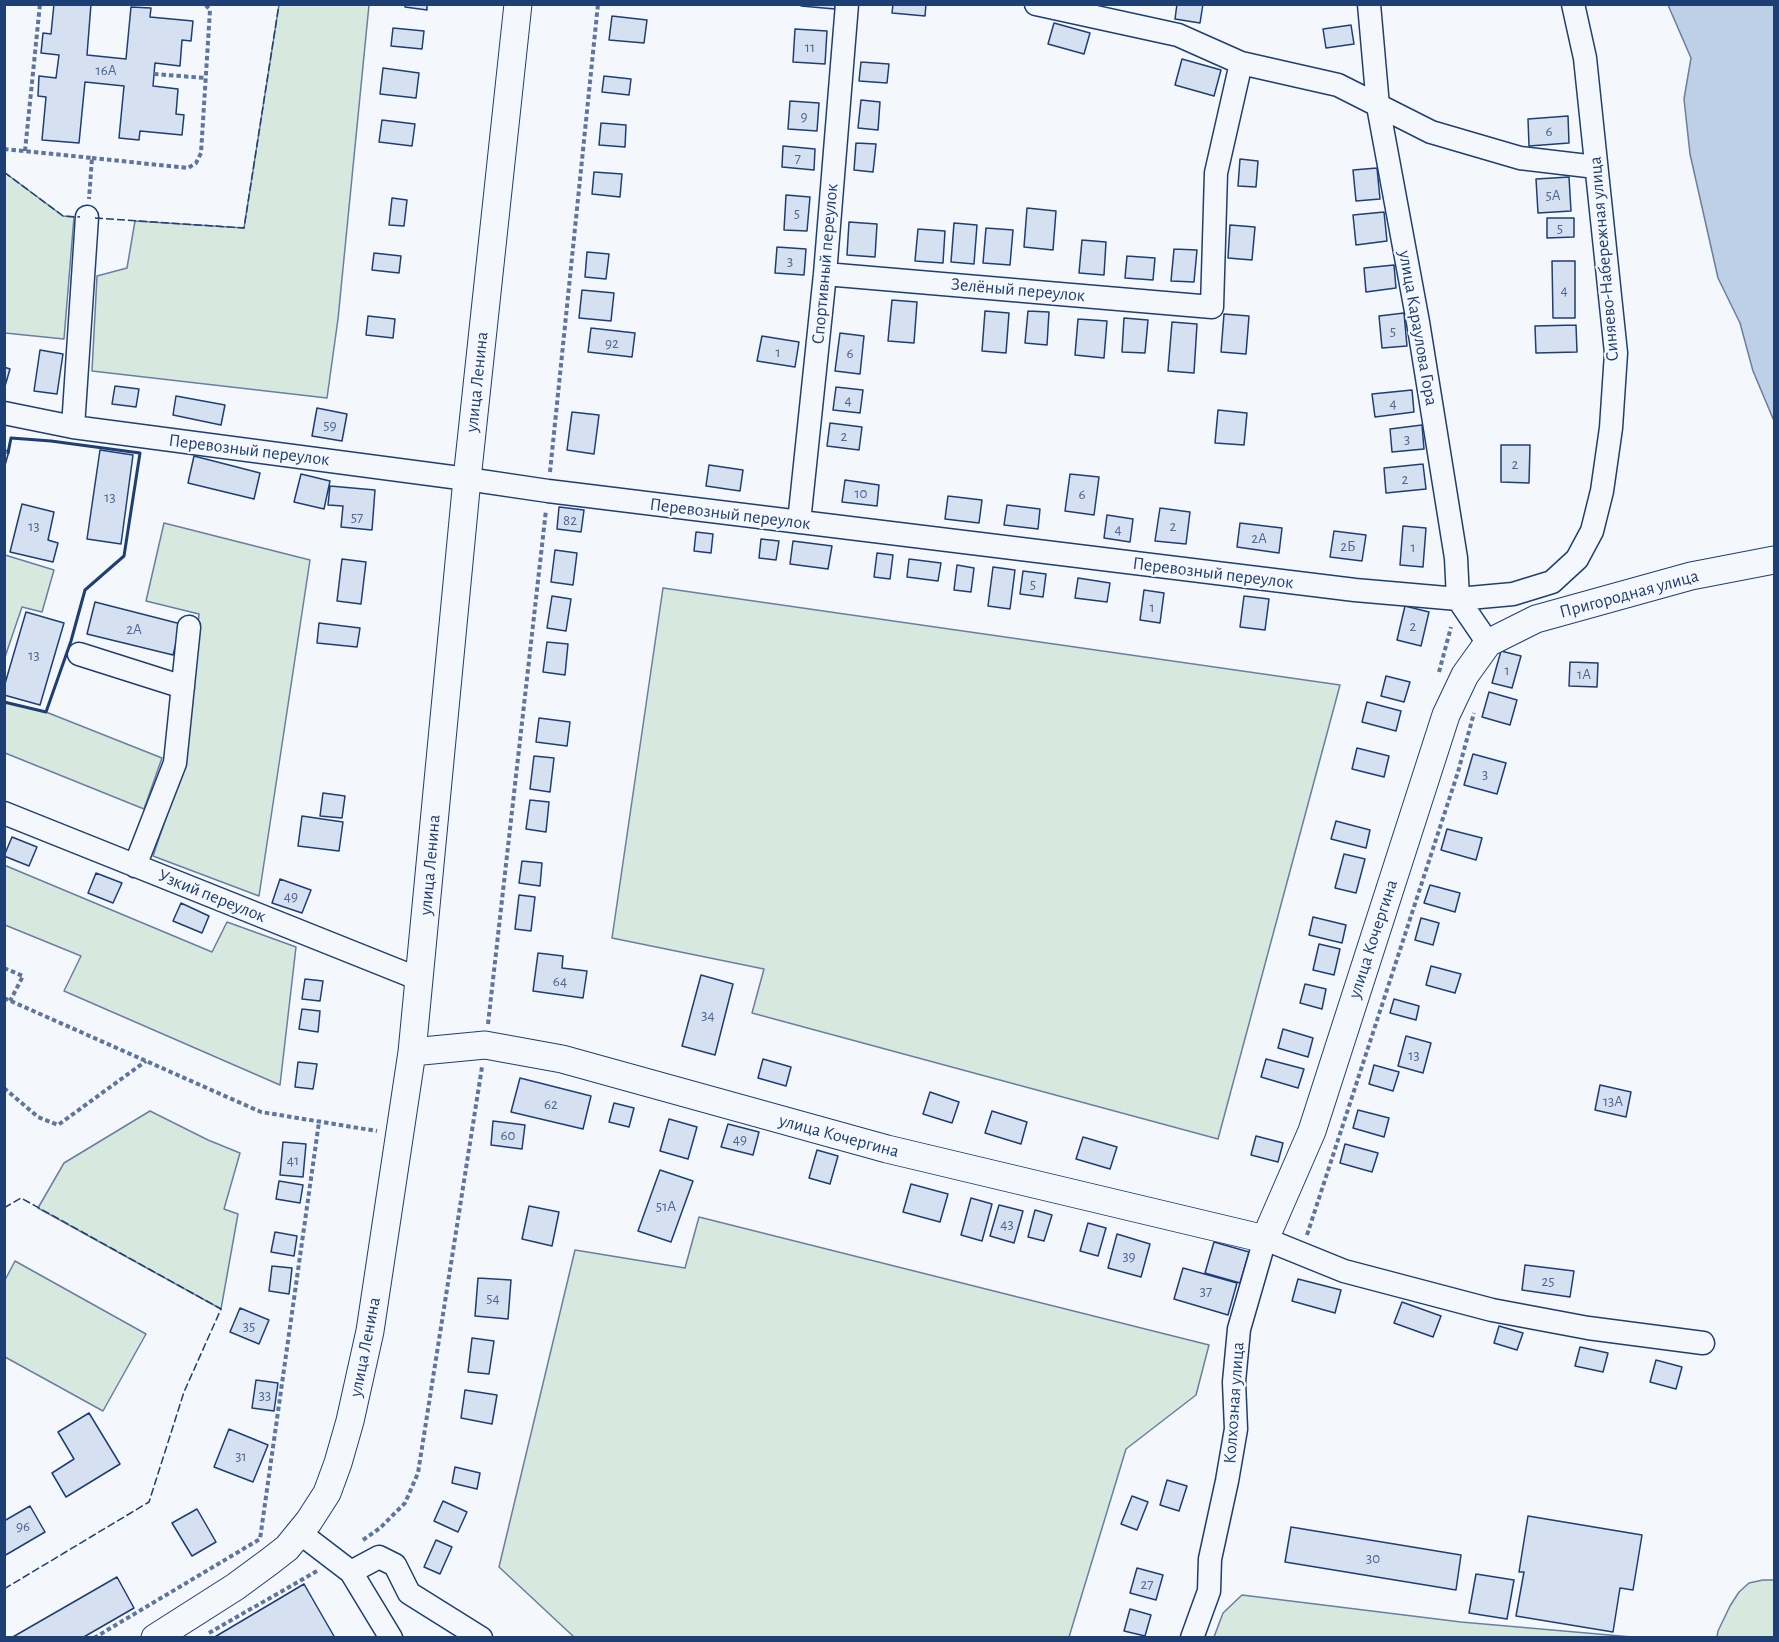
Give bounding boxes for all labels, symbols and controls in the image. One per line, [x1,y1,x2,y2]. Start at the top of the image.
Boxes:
house number: 11 [805,38,815,56]
house number: 16А [95,61,117,79]
house number: 9 [800,107,808,125]
house number: 6 [1545,122,1553,140]
house number: 7 [795,149,801,167]
street label: Синяево-Набережная улица [1584,156,1624,362]
street label: Спортивный переулок [807,183,843,345]
house number: 5А [1545,186,1561,204]
house number: 5 [794,204,800,222]
house number: 5 [1557,219,1563,237]
street label: улица Караулова Гора [1394,249,1442,407]
house number: 3 [787,252,793,270]
street label: Зелёный переулок [950,273,1086,307]
house number: 4 [1560,281,1568,299]
house number: 5 [1390,322,1396,340]
street label: улица Ленина [461,331,493,433]
house number: 92 [605,334,619,352]
house number: 1 [775,343,781,361]
house number: 6 [846,344,854,362]
house number: 4 [844,391,852,409]
house number: 4 [1389,394,1397,412]
house number: 59 [323,416,337,434]
house number: 2 [841,427,847,445]
street label: Перевозный переулок [167,429,331,471]
house number: 3 [1404,430,1410,448]
house number: 2 [1512,455,1518,473]
house number: 2 [1402,470,1408,488]
house number: 10 [854,484,868,502]
house number: 6 [1078,485,1086,503]
house number: 13 [104,488,116,506]
street label: Перевозный переулок [648,493,812,535]
house number: 57 [351,508,363,526]
house number: 82 [563,511,577,529]
house number: 13 [28,517,40,535]
house number: 2 [1170,517,1176,535]
house number: 4 [1114,520,1122,538]
house number: 2А [1251,529,1267,547]
house number: 2Б [1340,537,1356,555]
house number: 1 [1410,538,1416,556]
street label: Перевозный переулок [1131,552,1295,594]
street label: Пригородная улица [1557,565,1701,623]
house number: 5 [1030,575,1036,593]
house number: 1 [1149,598,1155,616]
house number: 2 [1410,617,1416,635]
house number: 2А [126,620,142,638]
house number: 13 [28,646,40,664]
house number: 1 [1504,661,1510,679]
house number: 1А [1577,665,1591,683]
house number: 3 [1482,765,1488,783]
street label: улица Ленина [415,814,445,916]
street label: Узкий переулок [155,865,269,927]
street label: улица Кочергина [1344,877,1402,1001]
house number: 49 [284,887,298,905]
house number: 64 [553,972,567,990]
house number: 34 [701,1006,715,1024]
house number: 13 [1408,1046,1420,1064]
house number: 13А [1603,1092,1623,1110]
house number: 62 [544,1095,558,1113]
street label: улица Кочергина [777,1110,901,1162]
house number: 60 [501,1126,515,1144]
house number: 49 [733,1130,747,1148]
house number: 41 [287,1151,299,1169]
house number: 51А [656,1197,676,1215]
house number: 43 [1000,1215,1014,1233]
house number: 39 [1122,1247,1136,1265]
house number: 25 [1541,1272,1555,1290]
house number: 37 [1200,1282,1212,1300]
house number: 54 [486,1289,500,1307]
street label: улица Ленина [345,1295,385,1399]
house number: 35 [243,1317,255,1335]
street label: Колхозная улица [1219,1341,1249,1465]
house number: 33 [259,1386,271,1404]
house number: 31 [235,1447,247,1465]
house number: 96 [16,1517,30,1535]
house number: 30 [1366,1549,1380,1567]
house number: 27 [1140,1575,1154,1593]

